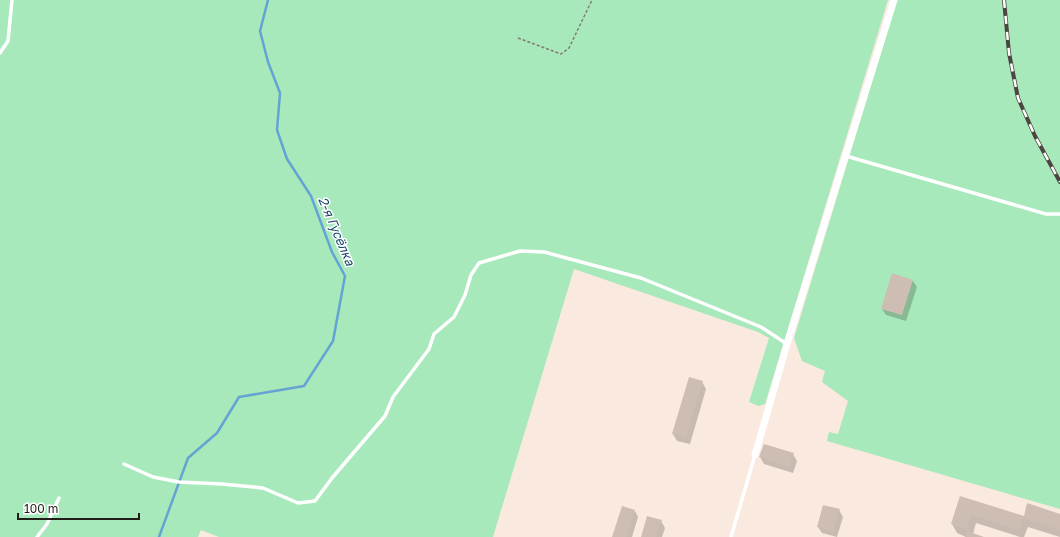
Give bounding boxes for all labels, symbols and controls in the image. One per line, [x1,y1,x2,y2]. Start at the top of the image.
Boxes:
water label: 2-я Гусёлка [315,194,359,268]
scale bar [18,495,139,521]
text: 100 m [24,501,58,516]

